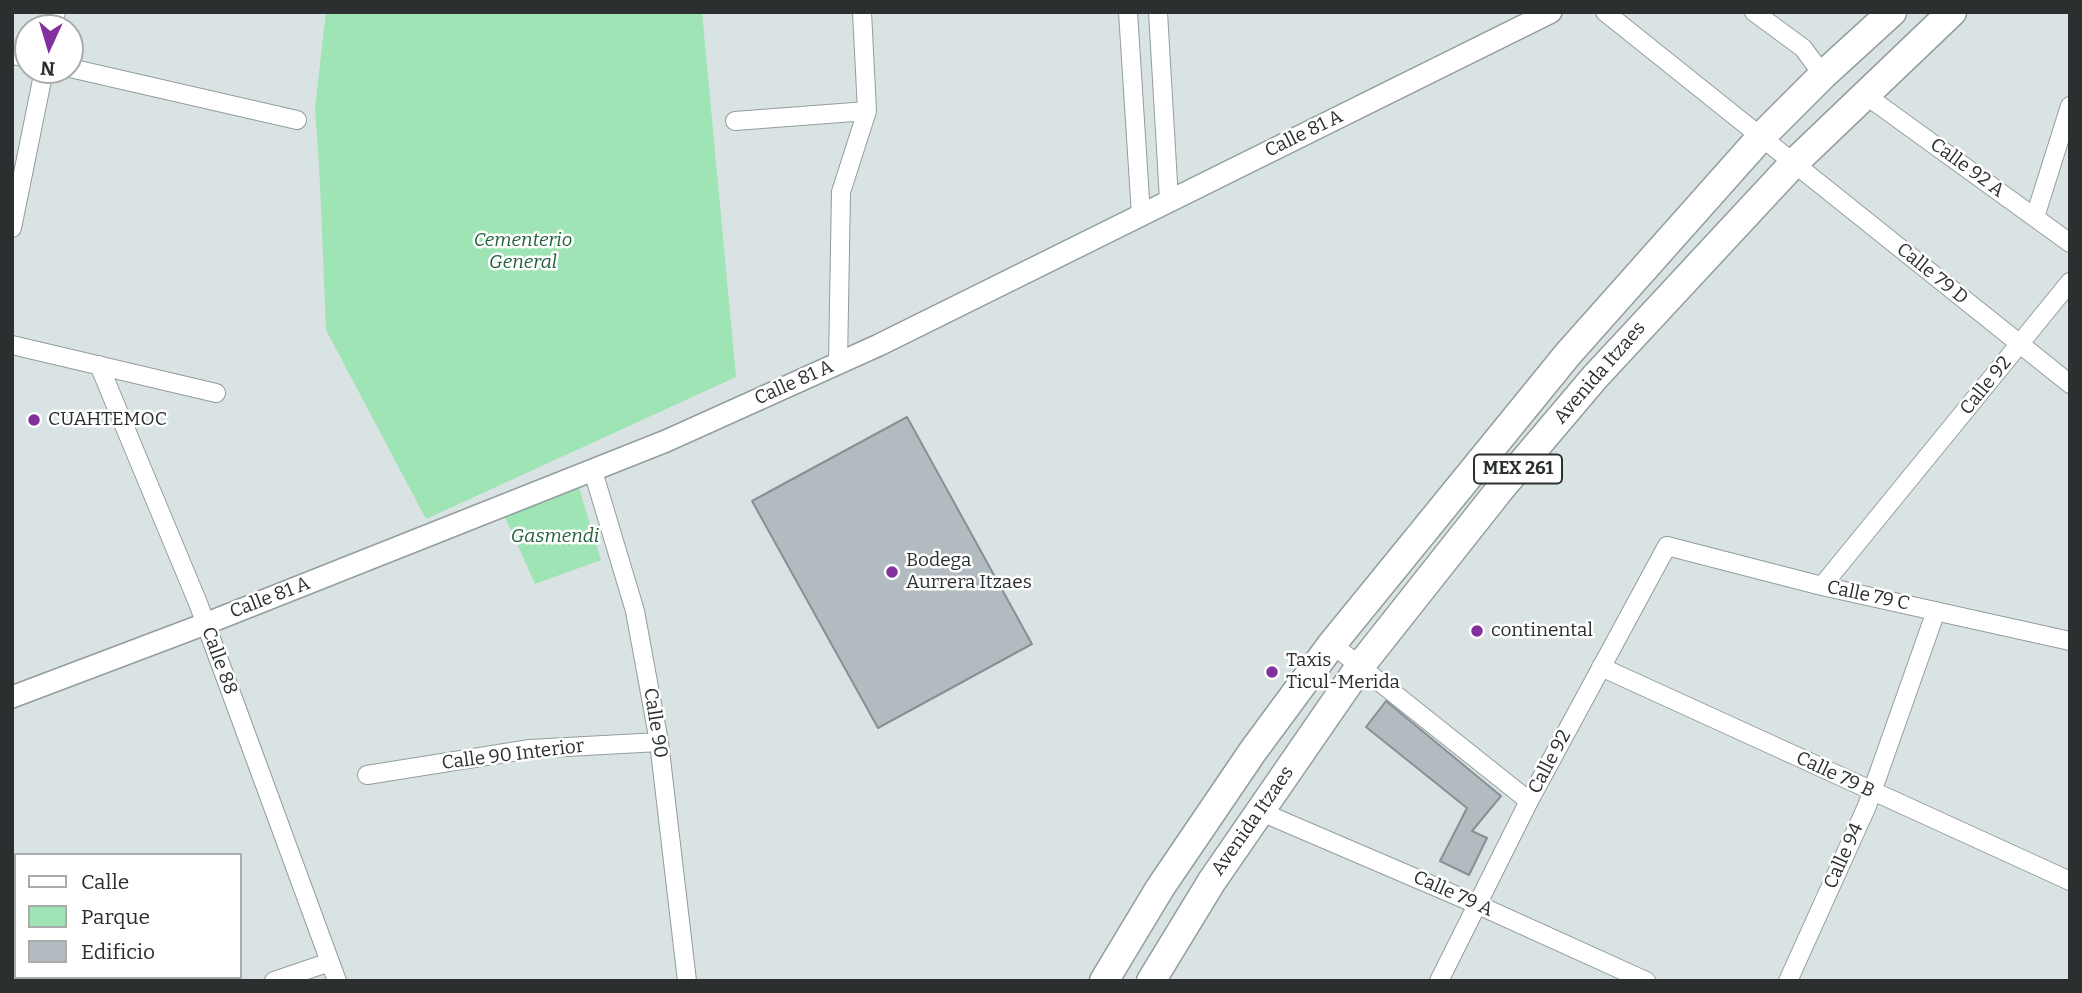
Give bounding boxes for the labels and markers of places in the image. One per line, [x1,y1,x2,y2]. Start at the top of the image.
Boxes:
place label: CUAHTEMOC [48,409,167,431]
marker: CUAHTEMOC [26,412,42,428]
place label: Bodega Aurrera Itzaes [906,550,1032,594]
marker: Bodega Aurrera Itzaes [884,564,900,580]
place label: continental [1491,620,1593,642]
marker: continental [1469,623,1485,639]
place label: Taxis Ticul-Merida [1286,650,1400,694]
marker: Taxis Ticul-Merida [1264,664,1280,680]

